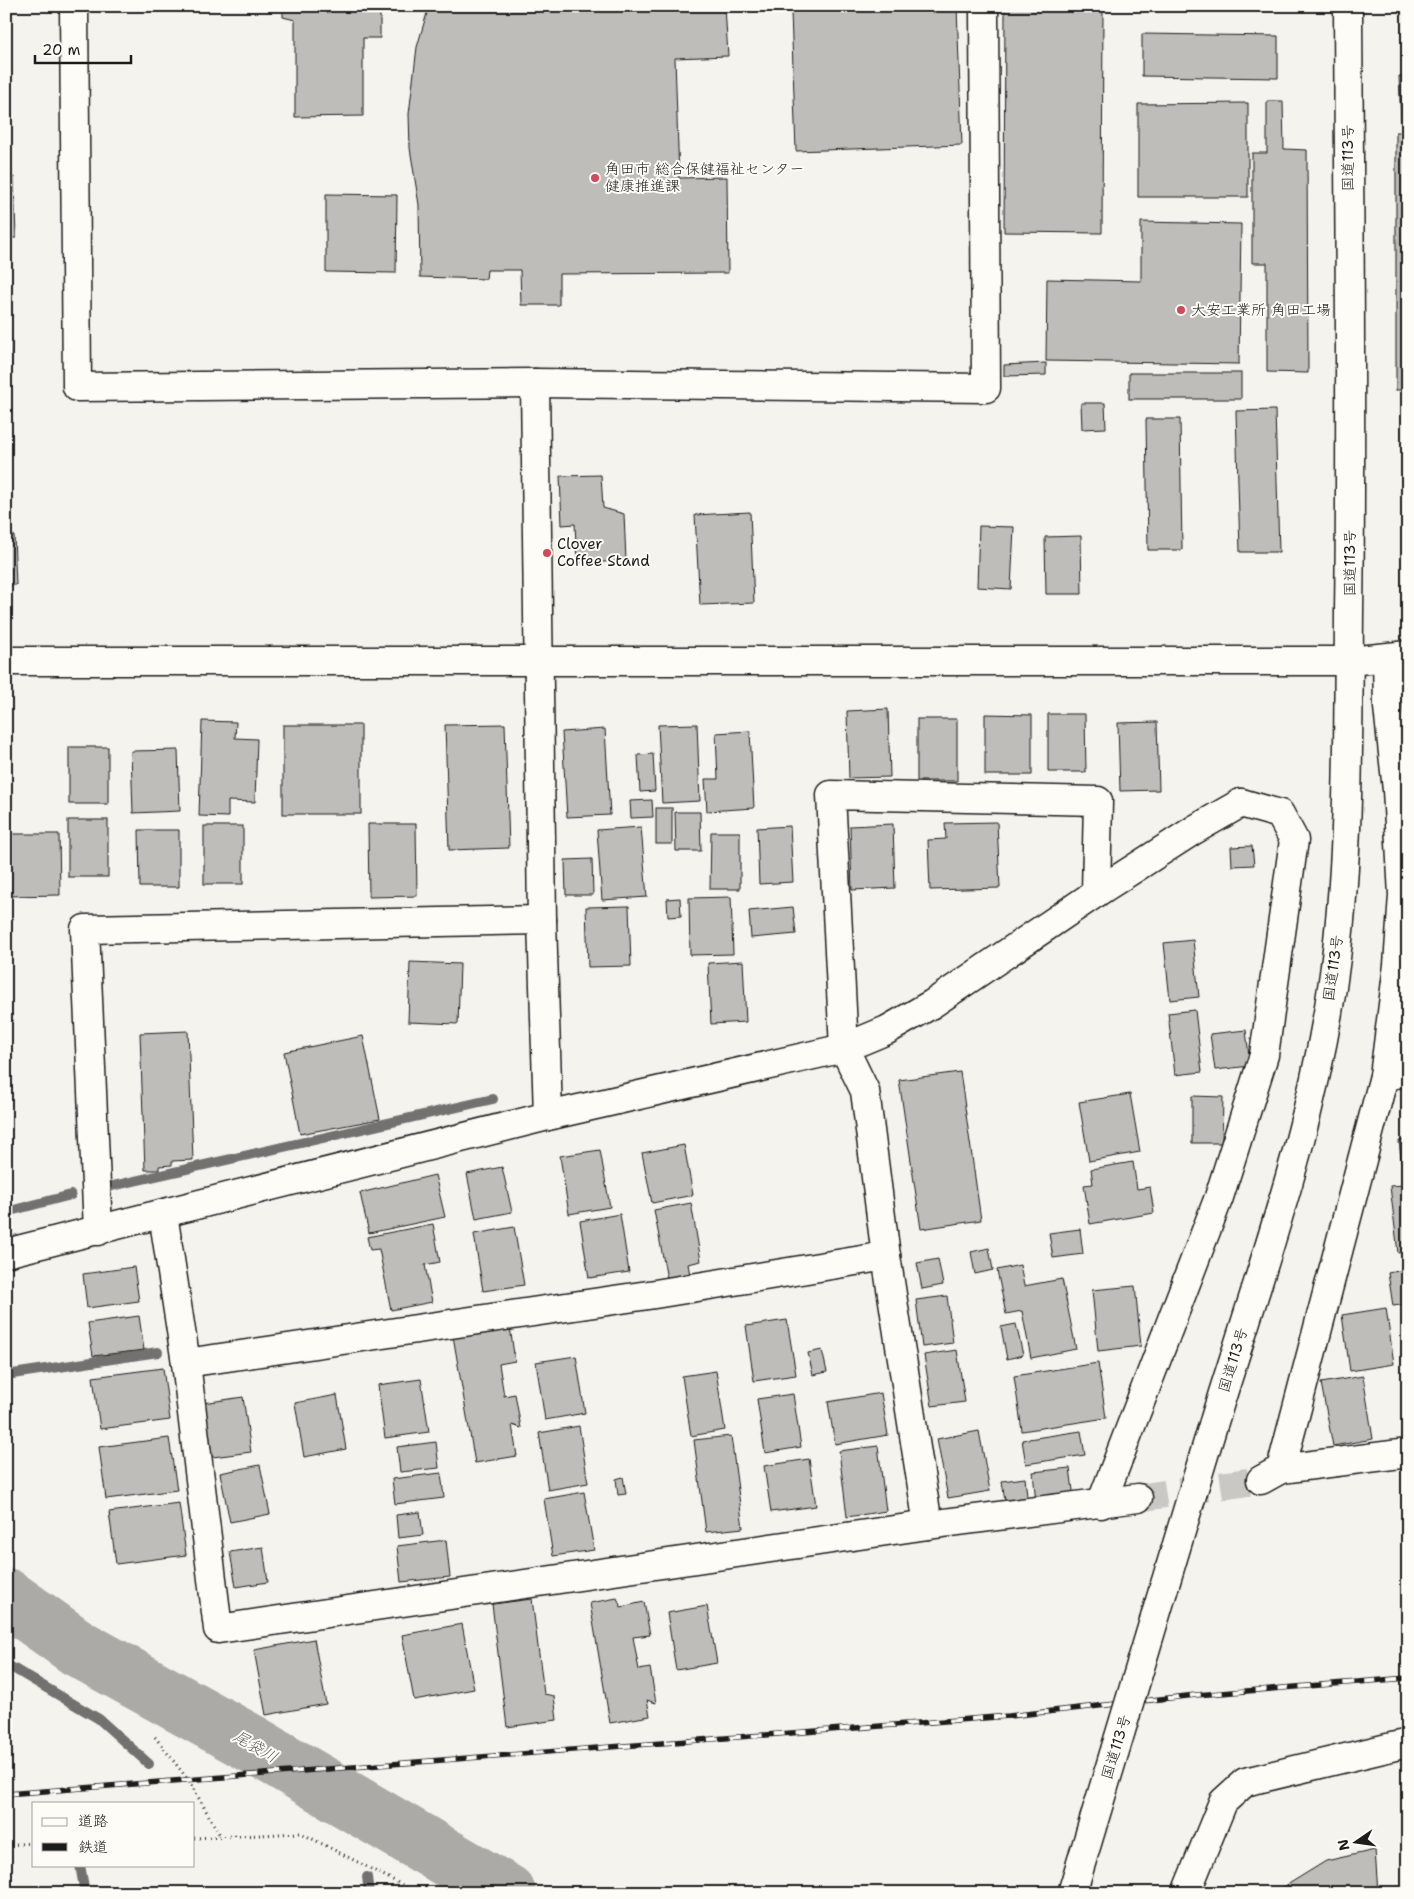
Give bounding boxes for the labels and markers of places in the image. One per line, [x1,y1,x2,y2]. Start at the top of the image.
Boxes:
place label: 角田市 総合保健福祉センター 健康推進課 [605,159,805,196]
marker: 角田市 総合保健福祉センター 健康推進課 [589,172,601,184]
place label: 大安工業所 角田工場 [1191,300,1331,320]
marker: 大安工業所 角田工場 [1175,304,1187,316]
place label: Clover Coffee Stand [557,534,650,571]
marker: Clover Coffee Stand [541,547,553,559]

